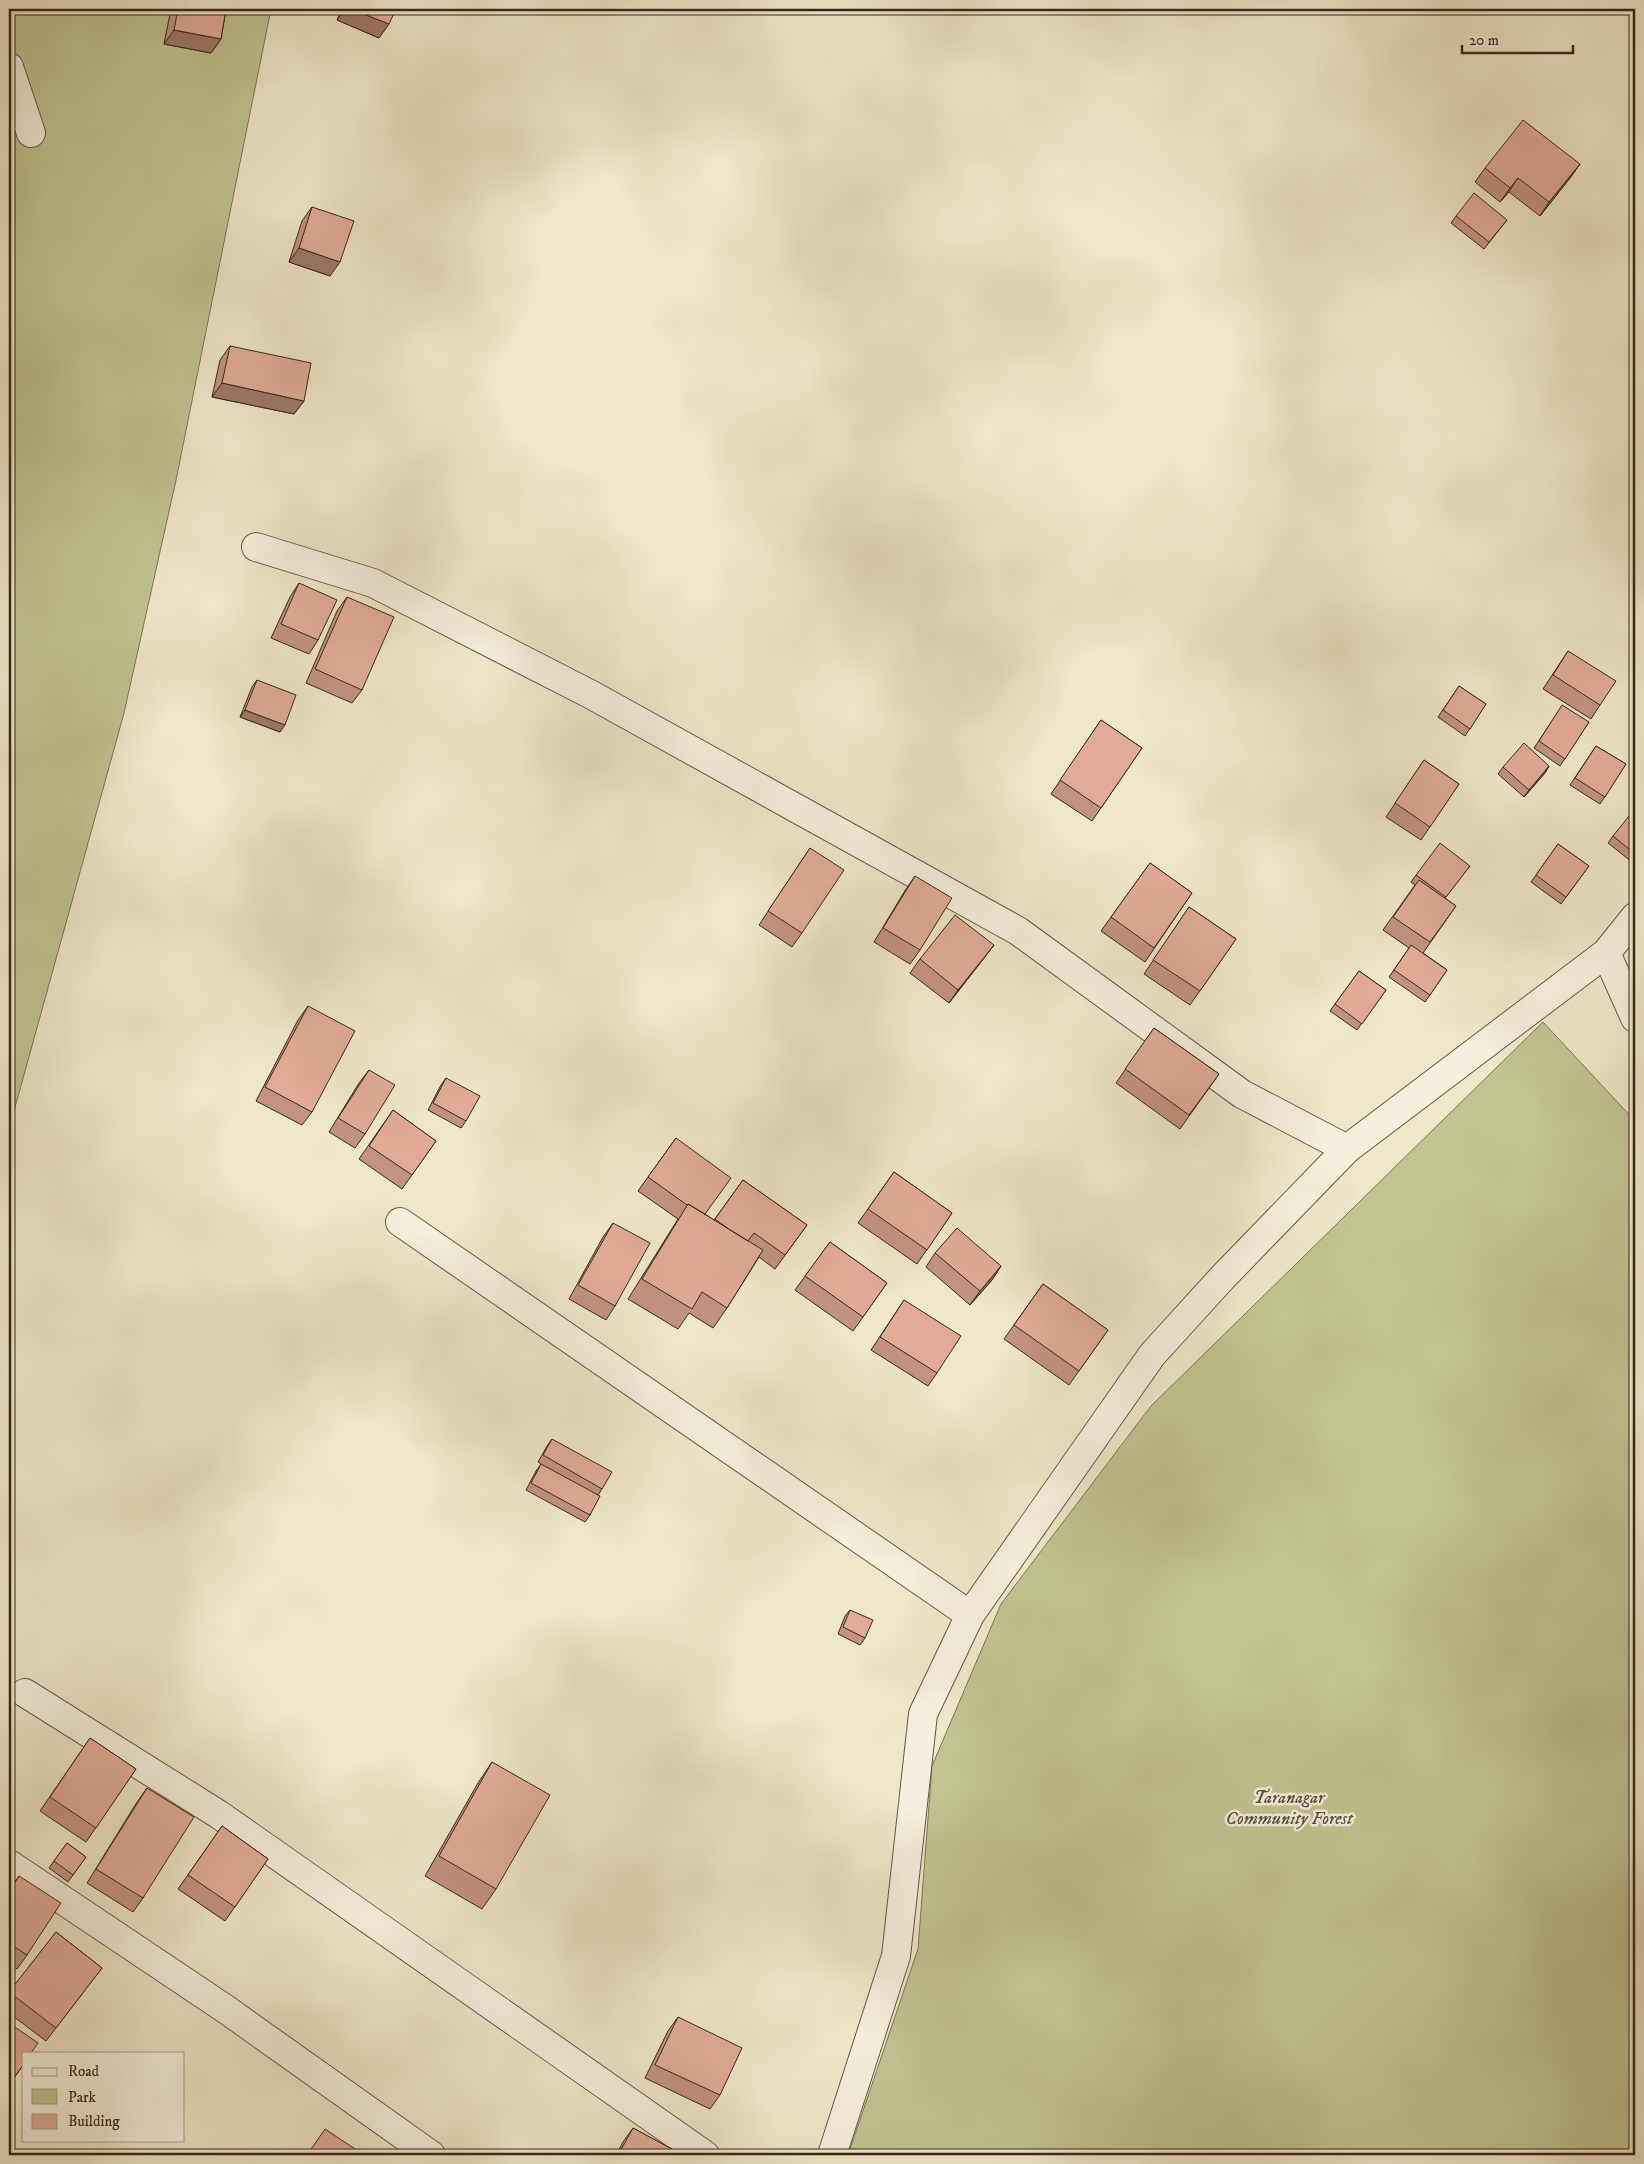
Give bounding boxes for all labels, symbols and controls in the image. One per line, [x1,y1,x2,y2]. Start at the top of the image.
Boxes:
scale bar [1462,22,1573,54]
text: 20 m [1469,31,1499,50]
park label: Taranagar Community Forest [1226,1787,1354,1830]
legend [22,2052,185,2142]
text: Road [68,2062,100,2081]
text: Park [68,2088,97,2107]
text: Building [68,2112,120,2131]

